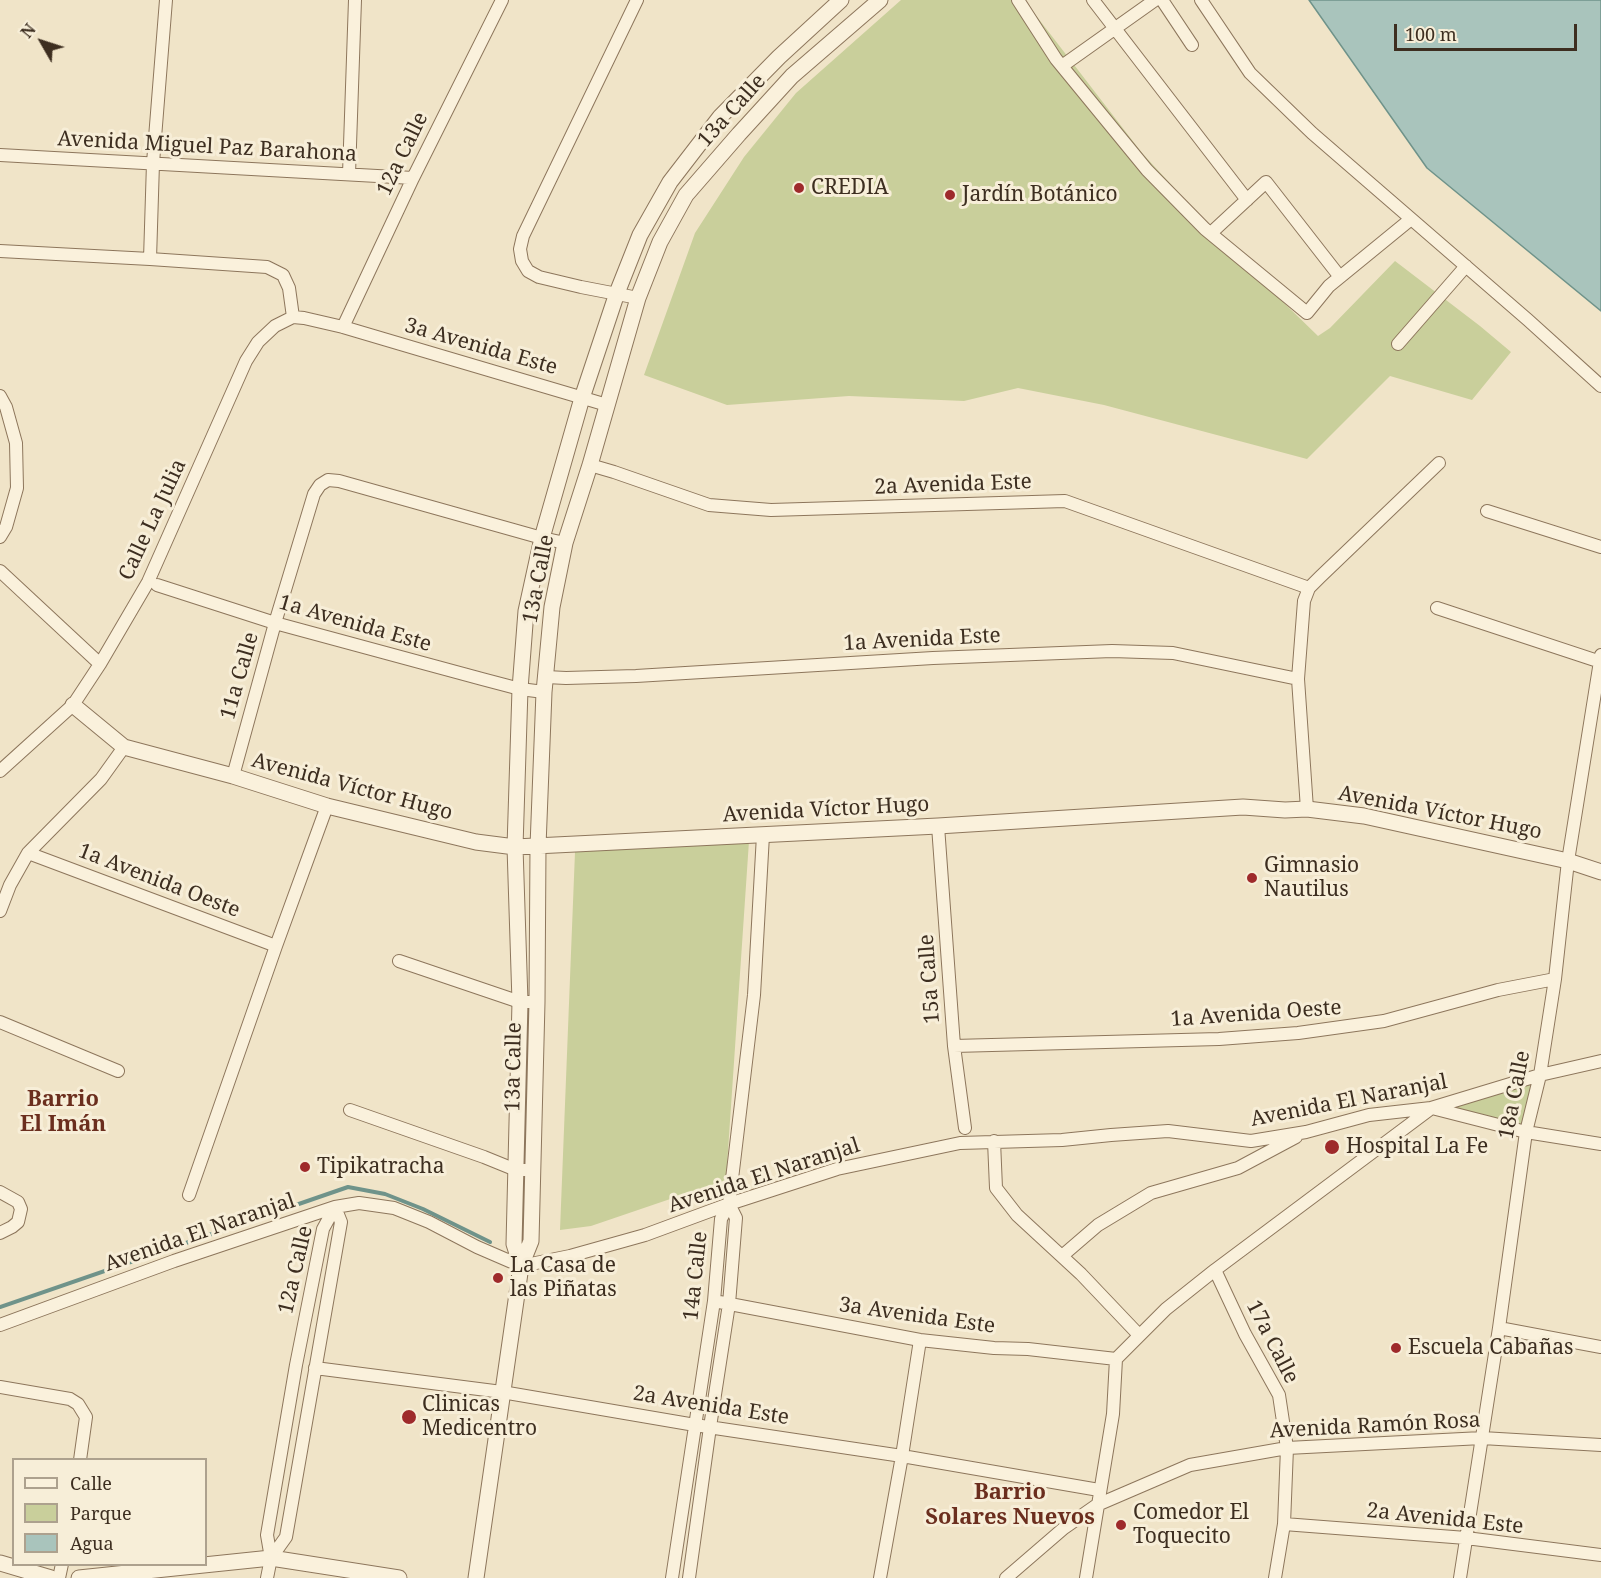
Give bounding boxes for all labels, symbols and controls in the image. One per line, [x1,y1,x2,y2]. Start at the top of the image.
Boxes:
north arrow [12,12,72,72]
scale bar [1397,12,1580,50]
text: N [15,19,41,43]
text: 100 m [1405,22,1457,46]
street label: 13a Calle [693,69,771,153]
street label: 12a Calle [372,108,434,200]
street label: Avenida Miguel Paz Barahona [57,127,357,167]
place label: CREDIA [811,175,889,201]
marker: CREDIA [792,181,806,195]
place label: Jardín Botánico [962,182,1118,208]
marker: Jardín Botánico [943,188,957,202]
street label: 3a Avenida Este [402,313,560,381]
street label: Calle La Julia [114,455,192,585]
street label: 2a Avenida Este [874,470,1032,500]
street label: 13a Calle [518,533,560,625]
street label: 1a Avenida Este [276,590,434,658]
street label: 1a Avenida Este [843,623,1001,657]
street label: 11a Calle [216,629,264,723]
street label: Avenida Víctor Hugo [249,748,455,826]
street label: Avenida Víctor Hugo [1336,781,1544,845]
street label: Avenida Víctor Hugo [722,792,930,828]
street label: 1a Avenida Oeste [75,839,243,923]
place label: Gimnasio Nautilus [1264,853,1359,903]
marker: Gimnasio Nautilus [1245,871,1259,885]
street label: 15a Calle [914,933,946,1025]
street label: 1a Avenida Oeste [1170,995,1342,1033]
street label: 13a Calle [501,1022,527,1112]
street label: 18a Calle [1494,1049,1536,1141]
street label: Avenida El Naranjal [1249,1070,1449,1132]
district label: Barrio El Imán [20,1087,106,1138]
street label: Avenida El Naranjal [665,1133,863,1219]
place label: Hospital La Fe [1346,1134,1488,1160]
marker: Hospital La Fe [1323,1138,1341,1156]
place label: Tipikatracha [317,1154,444,1180]
marker: Tipikatracha [298,1160,312,1174]
street label: Avenida El Naranjal [101,1189,299,1277]
street label: 12a Calle [274,1223,318,1317]
street label: 14a Calle [679,1230,713,1322]
place label: La Casa de las Piñatas [510,1253,617,1303]
marker: La Casa de las Piñatas [491,1271,505,1285]
street label: 3a Avenida Este [837,1293,997,1339]
street label: 17a Calle [1240,1296,1304,1388]
place label: Escuela Cabañas [1408,1335,1574,1361]
marker: Escuela Cabañas [1389,1341,1403,1355]
street label: 2a Avenida Este [631,1381,791,1431]
place label: Clinicas Medicentro [422,1392,537,1442]
marker: Clinicas Medicentro [400,1408,418,1426]
street label: Avenida Ramón Rosa [1269,1408,1481,1444]
legend [12,1458,207,1566]
text: Calle [70,1471,112,1495]
district label: Barrio Solares Nuevos [925,1480,1095,1532]
street label: 2a Avenida Este [1365,1498,1525,1540]
place label: Comedor El Toquecito [1133,1500,1249,1550]
text: Parque [70,1501,132,1525]
marker: Comedor El Toquecito [1114,1518,1128,1532]
text: Agua [70,1531,114,1555]

